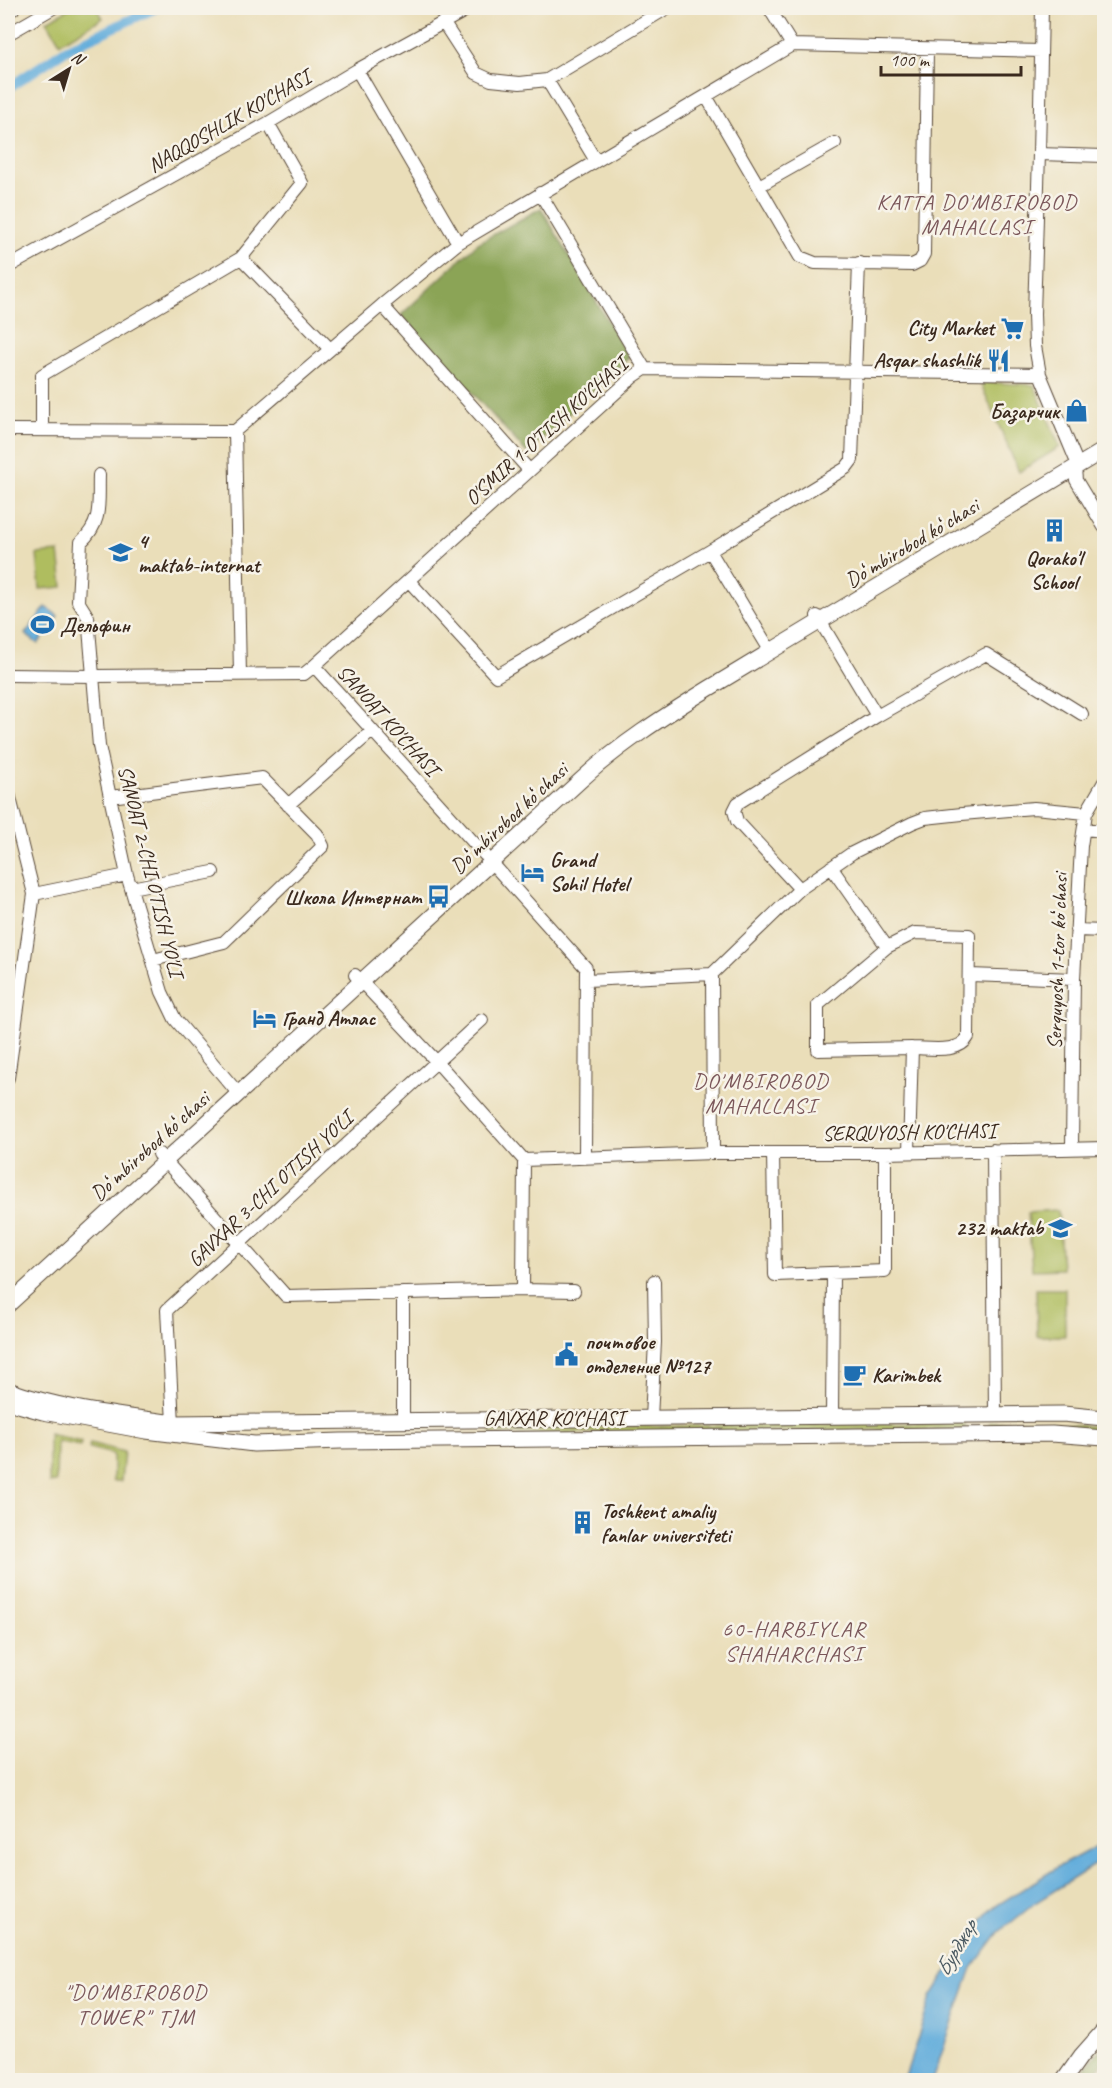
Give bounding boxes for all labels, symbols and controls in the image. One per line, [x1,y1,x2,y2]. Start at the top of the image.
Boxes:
north arrow [39,39,99,99]
scale bar [881,39,1020,77]
text: N [67,47,90,71]
text: 100 m [890,49,931,71]
street label: NAQQOSHLIK KO'CHASI [143,62,319,178]
district label: KATTA DO'MBIROBOD MAHALLASI [877,188,1078,241]
place label: City Market [907,315,997,342]
supermarket icon: City Market [999,315,1025,341]
place label: Asqar shashlik [874,347,982,373]
restaurant icon: Asqar shashlik [985,347,1011,373]
street label: O'SMIR 1-O'TISH KO'CHASI [459,348,636,511]
place label: Базарчик [990,398,1062,425]
shop icon: Базарчик [1064,398,1090,424]
street label: Doʻmbirobod koʻchasi [841,491,986,593]
building icon: Qorako'l School [1041,517,1067,543]
place label: 4 maktab-internat [138,528,263,578]
school or university icon: 4 maktab-internat [107,540,133,566]
place label: Qorako'l School [1026,545,1086,595]
sports icon: Дельфин [29,612,55,638]
place label: Дельфин [60,612,132,638]
street label: SANOAT KO'CHASI [331,659,448,784]
street label: Doʻmbirobod koʻchasi [445,755,575,879]
street label: SANOAT 2-CHI O'TISH YO'LI [112,763,191,983]
place label: Grand Sohil Hotel [550,847,632,897]
hotel icon: Grand Sohil Hotel [519,859,545,885]
street label: Serquyosh 1-tor koʻchasi [1041,869,1073,1050]
place label: Школа Интернат [285,884,423,910]
bus stop icon: Школа Интернат [426,884,452,910]
hotel icon: Гранд Атлас [251,1005,277,1031]
place label: Гранд Атлас [282,1005,376,1031]
district label: DO'MBIROBOD MAHALLASI [693,1067,830,1120]
street label: Doʻmbirobod koʻchasi [85,1084,217,1206]
street label: GAVXAR 3-CHI O'TISH YO'LI [182,1103,361,1272]
street label: SERQUYOSH KO'CHASI [822,1117,1001,1147]
place label: 232 maktab [956,1215,1045,1241]
school or university icon: 232 maktab [1048,1215,1074,1241]
place label: почтовое отделение №127 [585,1329,712,1379]
public building icon: почтовое отделение №127 [554,1341,580,1367]
cafe icon: Karimbek [841,1362,867,1388]
place label: Karimbek [872,1362,942,1388]
street label: GAVXAR KO'CHASI [484,1405,629,1431]
place label: Toshkent amaliy fanlar universiteti [601,1498,734,1548]
building icon: Toshkent amaliy fanlar universiteti [570,1510,596,1536]
district label: 60-HARBIYLAR SHAHARCHASI [722,1615,868,1668]
water label: Бурджар [929,1913,985,1981]
district label: "DO'MBIROBOD TOWER" TJM [65,1978,208,2031]

